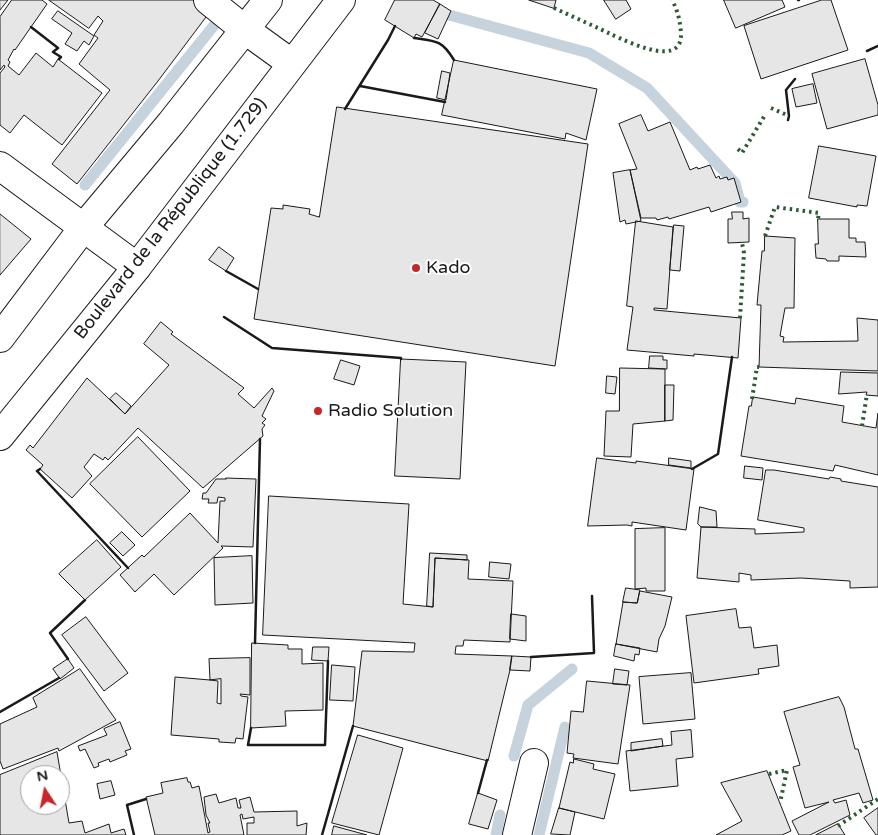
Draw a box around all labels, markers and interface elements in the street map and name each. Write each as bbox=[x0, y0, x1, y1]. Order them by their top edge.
street label: Boulevard de la République (1.729) bbox=[70, 94, 272, 344]
place label: Kado bbox=[426, 257, 470, 279]
marker: Kado bbox=[410, 262, 422, 274]
place label: Radio Solution bbox=[328, 400, 453, 422]
marker: Radio Solution bbox=[312, 405, 324, 417]
north arrow bbox=[20, 765, 70, 815]
text: N bbox=[35, 766, 49, 785]

